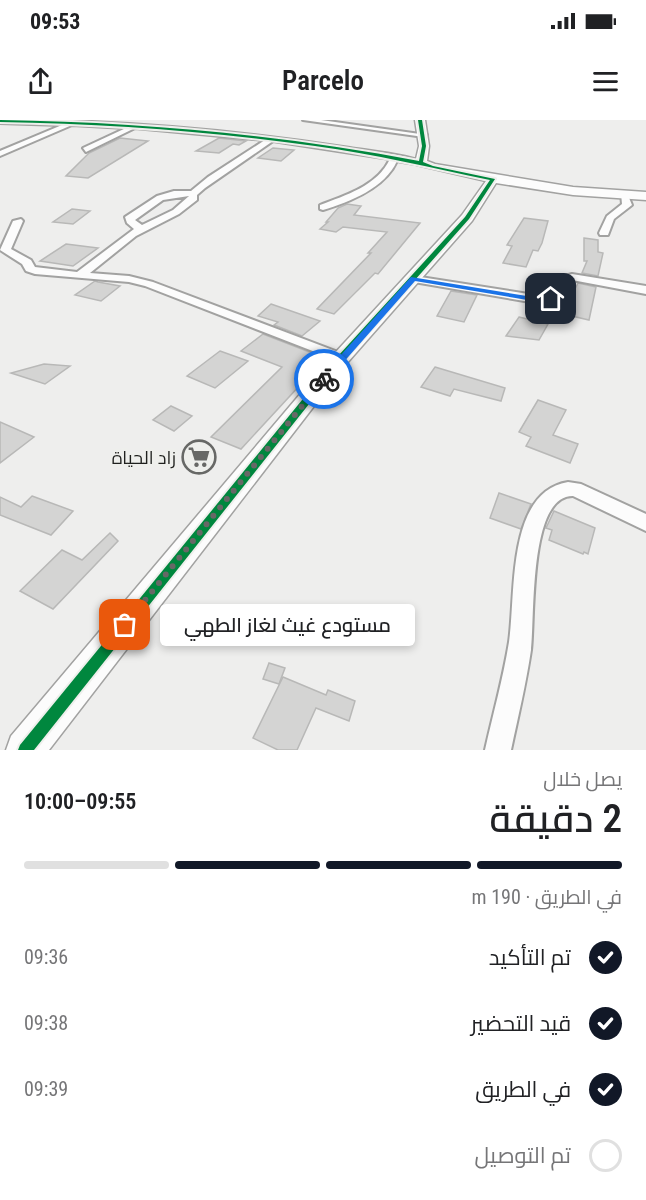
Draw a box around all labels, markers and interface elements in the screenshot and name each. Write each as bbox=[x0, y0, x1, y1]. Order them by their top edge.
text: 09:53 bbox=[30, 9, 81, 34]
icon: share bbox=[24, 65, 57, 98]
text: Parcelo bbox=[282, 65, 364, 97]
icon: menu bbox=[589, 65, 622, 98]
pin bbox=[525, 273, 576, 324]
icon: home bbox=[534, 282, 567, 315]
courier bbox=[294, 349, 354, 409]
icon: bike bbox=[308, 363, 341, 396]
supermarket icon: زاد الحياة bbox=[181, 439, 217, 475]
place label: زاد الحياة bbox=[112, 447, 176, 469]
pin bbox=[99, 599, 150, 650]
callout: مستودع غيث لغاز الطهي bbox=[161, 604, 416, 646]
icon: bag bbox=[108, 608, 141, 641]
text: مستودع غيث لغاز الطهي bbox=[184, 613, 391, 637]
text: يصل خلال bbox=[543, 767, 622, 791]
text: 09:55–10:00 bbox=[24, 789, 136, 814]
text: 2 دقيقة bbox=[490, 796, 622, 842]
text: في الطريق · 190 m bbox=[472, 885, 622, 909]
icon: check bbox=[589, 941, 622, 974]
text: 09:36 bbox=[24, 945, 68, 969]
text: تم التأكيد bbox=[489, 945, 571, 970]
icon: check bbox=[589, 1007, 622, 1040]
text: 09:38 bbox=[24, 1011, 68, 1035]
text: قيد التحضير bbox=[471, 1011, 571, 1036]
icon: check bbox=[589, 1073, 622, 1106]
text: 09:39 bbox=[24, 1077, 68, 1101]
text: في الطريق bbox=[475, 1077, 571, 1102]
text: تم التوصيل bbox=[475, 1143, 571, 1168]

